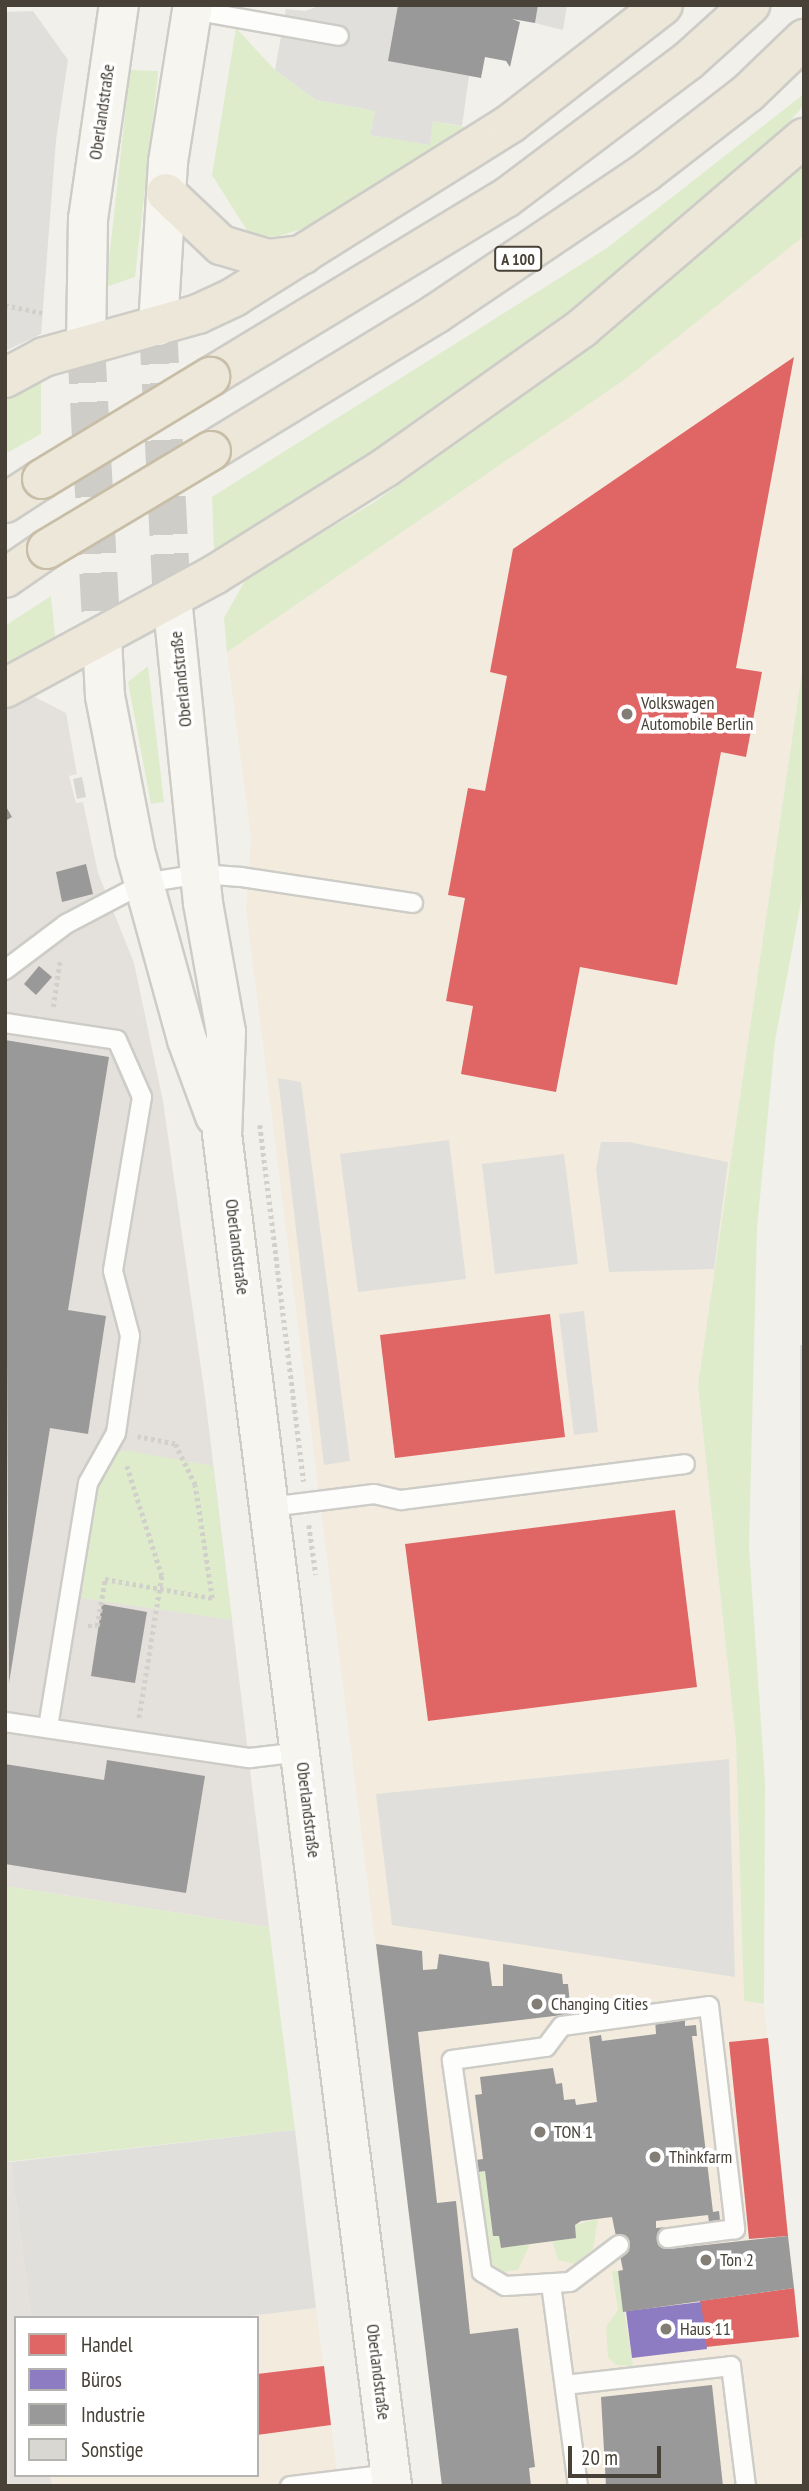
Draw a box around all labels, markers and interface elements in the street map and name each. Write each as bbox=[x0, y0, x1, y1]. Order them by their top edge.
street label: Oberlandstraße bbox=[85, 63, 119, 161]
road number: A 100 bbox=[494, 246, 542, 272]
street label: Oberlandstraße bbox=[165, 630, 197, 728]
place label: Volkswagen Automobile Berlin bbox=[641, 693, 753, 736]
marker: Volkswagen Automobile Berlin bbox=[619, 706, 635, 722]
street label: Oberlandstraße bbox=[220, 1198, 254, 1296]
street label: Oberlandstraße bbox=[291, 1761, 325, 1859]
place label: Changing Cities bbox=[551, 1993, 648, 2015]
marker: Changing Cities bbox=[529, 1996, 545, 2012]
place label: TON 1 bbox=[554, 2121, 593, 2143]
marker: TON 1 bbox=[532, 2124, 548, 2140]
place label: Thinkfarm bbox=[669, 2146, 732, 2168]
marker: Thinkfarm bbox=[647, 2149, 663, 2165]
place label: Ton 2 bbox=[720, 2249, 754, 2271]
marker: Ton 2 bbox=[698, 2252, 714, 2268]
legend bbox=[14, 2316, 259, 2477]
place label: Haus 11 bbox=[680, 2318, 731, 2340]
marker: Haus 11 bbox=[658, 2321, 674, 2337]
street label: Oberlandstraße bbox=[361, 2323, 395, 2421]
text: Handel bbox=[81, 2331, 133, 2358]
text: Büros bbox=[81, 2366, 122, 2393]
text: Industrie bbox=[81, 2401, 145, 2428]
scale bar bbox=[571, 2432, 664, 2476]
text: Sonstige bbox=[81, 2436, 143, 2463]
text: 20 m bbox=[581, 2444, 618, 2471]

